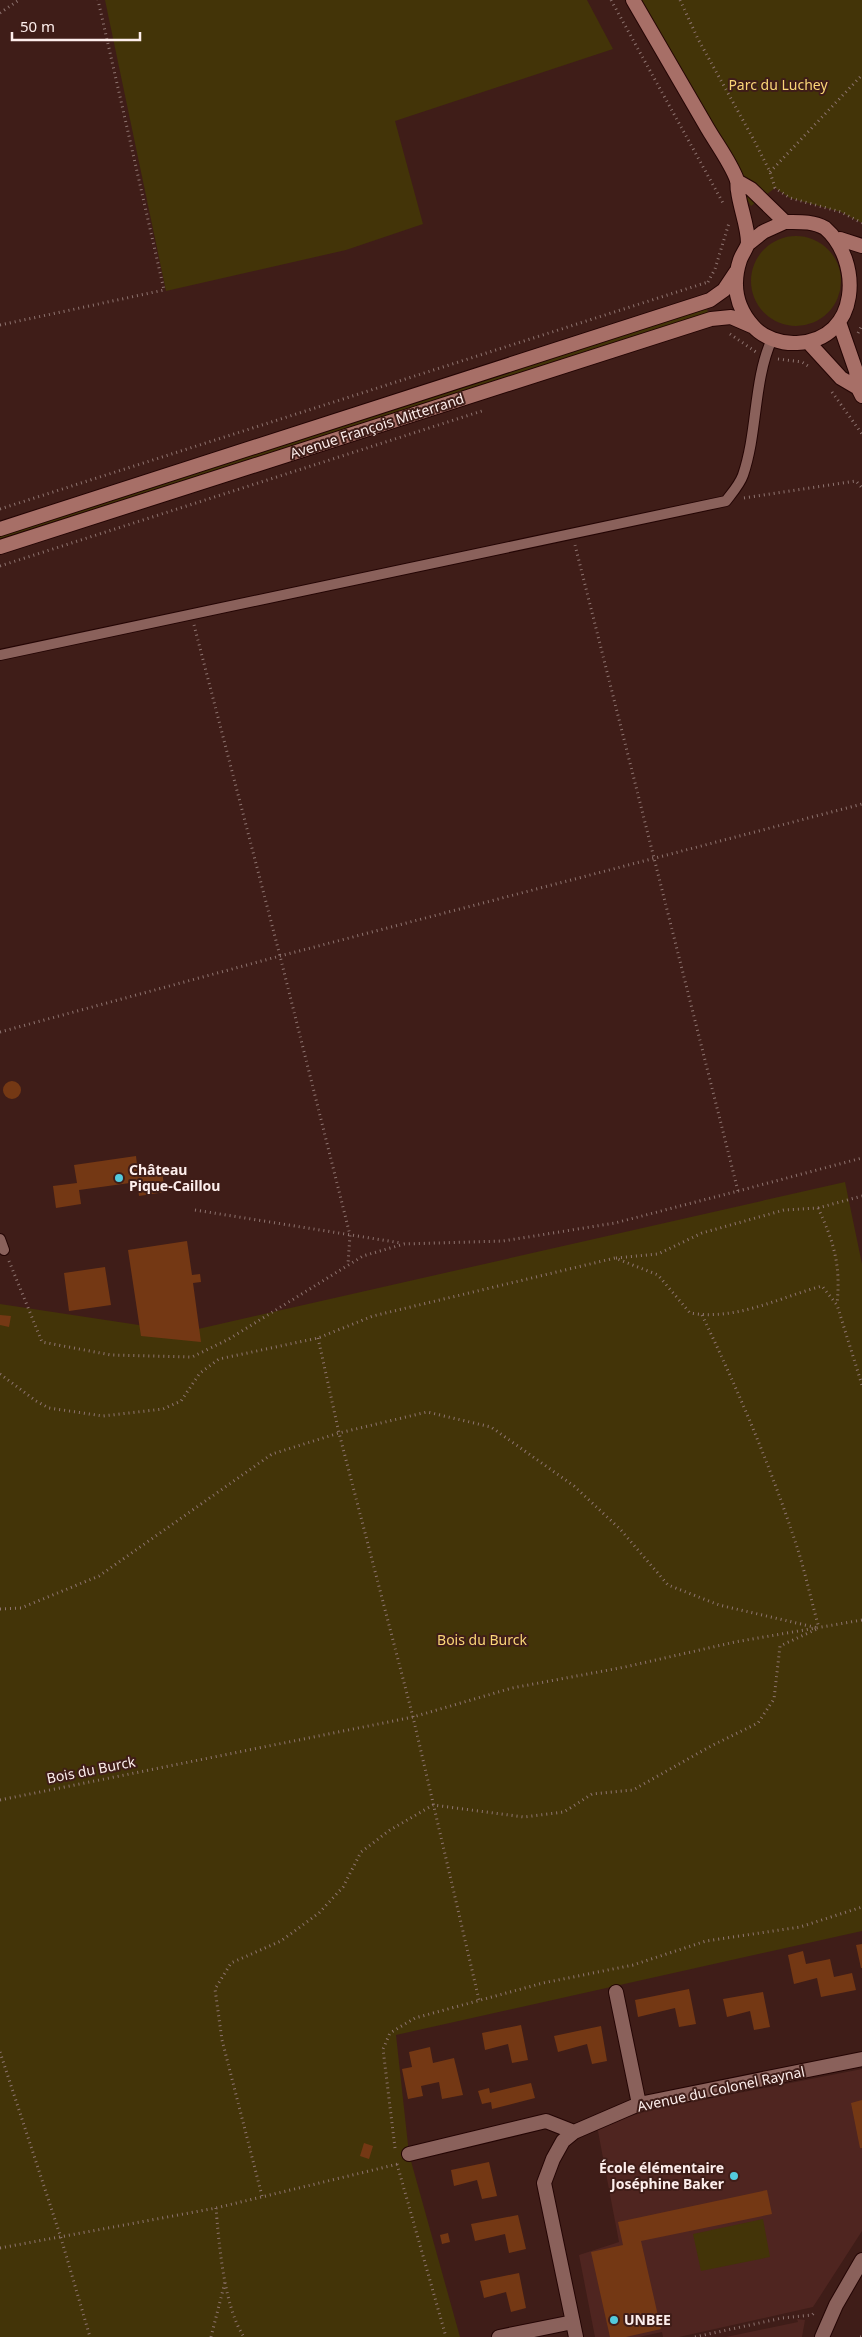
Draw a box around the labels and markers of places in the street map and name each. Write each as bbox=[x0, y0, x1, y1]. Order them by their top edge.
place label: Château Pique-Caillou bbox=[129, 1160, 220, 1195]
marker: Château Pique-Caillou bbox=[113, 1172, 125, 1184]
place label: École élémentaire Joséphine Baker bbox=[599, 2158, 725, 2193]
marker: École élémentaire Joséphine Baker bbox=[728, 2170, 740, 2182]
place label: UNBEE bbox=[624, 2310, 671, 2329]
marker: UNBEE bbox=[608, 2314, 620, 2326]

